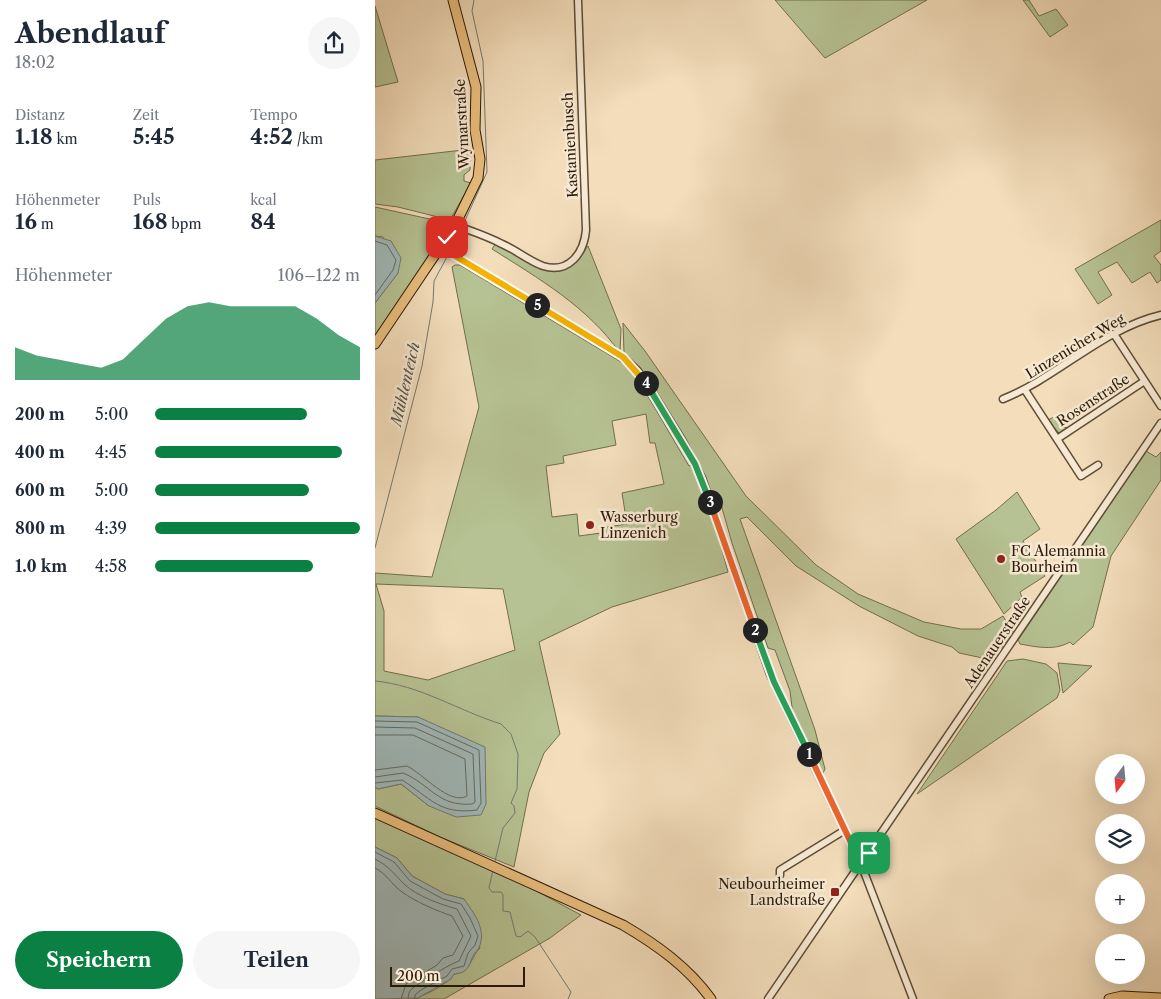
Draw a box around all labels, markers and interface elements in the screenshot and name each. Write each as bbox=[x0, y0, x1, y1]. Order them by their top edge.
text: Abendlauf bbox=[15, 16, 166, 50]
button: share bbox=[308, 17, 360, 69]
text: 18:02 bbox=[15, 52, 55, 72]
street label: Wymarstraße bbox=[451, 78, 473, 171]
street label: Kastanienbusch bbox=[558, 92, 582, 198]
text: Distanz bbox=[15, 106, 65, 124]
text: Zeit bbox=[133, 106, 159, 124]
text: Tempo bbox=[250, 106, 298, 124]
text: 1.18 bbox=[15, 124, 53, 149]
text: 5:45 bbox=[133, 124, 175, 149]
text: 4:52 bbox=[250, 124, 293, 149]
text: km bbox=[53, 130, 78, 148]
text: /km bbox=[293, 130, 323, 148]
text: Höhenmeter bbox=[15, 191, 100, 209]
text: Puls bbox=[133, 191, 161, 209]
text: kcal bbox=[250, 191, 277, 209]
text: 16 bbox=[15, 209, 37, 234]
text: 168 bbox=[133, 209, 168, 234]
text: 84 bbox=[250, 209, 276, 234]
text: m bbox=[37, 215, 54, 233]
text: bpm bbox=[168, 215, 201, 233]
pin bbox=[426, 216, 468, 258]
icon: check bbox=[433, 223, 461, 251]
text: Höhenmeter bbox=[15, 265, 112, 285]
text: 106–122 m bbox=[278, 265, 360, 285]
pin: 5 bbox=[525, 292, 549, 318]
text: 5 bbox=[534, 296, 541, 314]
street label: Linzenicher Weg bbox=[1022, 309, 1128, 383]
water label: Mühlenteich bbox=[386, 340, 424, 430]
pin: 4 bbox=[633, 370, 659, 396]
street label: Rosenstraße bbox=[1053, 370, 1133, 430]
text: 4 bbox=[642, 374, 651, 392]
text: 200 m bbox=[15, 404, 65, 424]
text: 5:00 bbox=[95, 404, 128, 424]
text: 400 m bbox=[15, 442, 65, 462]
text: 4:45 bbox=[95, 442, 127, 462]
text: 600 m bbox=[15, 480, 65, 500]
text: 5:00 bbox=[95, 480, 128, 500]
pin: 3 bbox=[697, 490, 723, 514]
text: 3 bbox=[707, 493, 714, 511]
place label: Wasserburg Linzenich bbox=[599, 508, 678, 542]
text: 800 m bbox=[15, 518, 65, 538]
text: 4:39 bbox=[95, 518, 127, 538]
marker: Wasserburg Linzenich bbox=[584, 519, 596, 531]
place label: FC Alemannia Bourheim bbox=[1011, 542, 1107, 576]
marker: FC Alemannia Bourheim bbox=[995, 553, 1007, 565]
text: 1.0 km bbox=[15, 556, 67, 576]
text: 4:58 bbox=[95, 556, 127, 576]
street label: Adenauerstraße bbox=[959, 593, 1034, 692]
pin: 2 bbox=[743, 618, 767, 642]
text: 2 bbox=[751, 621, 760, 639]
pin: 1 bbox=[797, 742, 821, 766]
text: 1 bbox=[806, 745, 813, 763]
north arrow bbox=[1095, 754, 1145, 804]
map controls bbox=[1095, 754, 1145, 984]
button: layers bbox=[1095, 814, 1145, 864]
pin bbox=[848, 832, 890, 874]
icon: arrive bbox=[855, 839, 883, 867]
button: + bbox=[1095, 874, 1145, 924]
place label: Neubourheimer Landstraße bbox=[718, 875, 825, 909]
marker: Neubourheimer Landstraße bbox=[829, 886, 841, 898]
button: Speichern bbox=[15, 931, 183, 989]
button: Teilen bbox=[193, 931, 360, 989]
button: − bbox=[1095, 934, 1145, 984]
scale bar bbox=[390, 964, 525, 987]
text: 200 m bbox=[397, 967, 440, 985]

